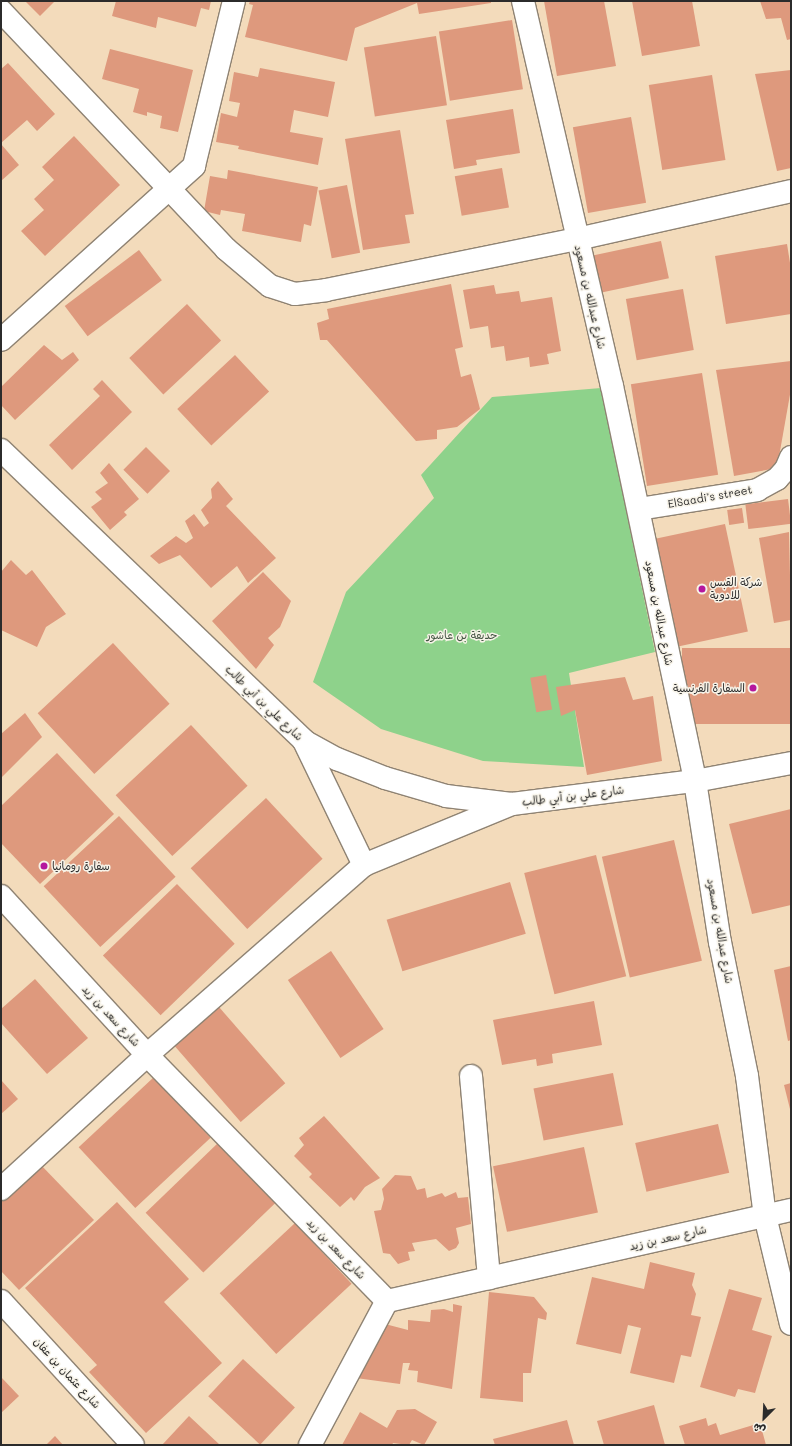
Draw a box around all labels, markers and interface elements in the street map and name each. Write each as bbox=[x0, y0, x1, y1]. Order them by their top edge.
street label: شارع عبدالله بن مسعود bbox=[572, 244, 608, 350]
street label: ElSaadi’s street bbox=[667, 483, 753, 511]
street label: شارع عبدالله بن مسعود bbox=[642, 559, 676, 667]
place label: شركة القبس للادوية bbox=[710, 576, 762, 602]
marker: شركة القبس للادوية bbox=[697, 584, 707, 594]
park label: حديقة بن عاشور bbox=[426, 628, 498, 642]
street label: شارع علي بن أبي طالب bbox=[223, 663, 305, 743]
place label: السفارة الفرنسية bbox=[673, 681, 745, 695]
marker: السفارة الفرنسية bbox=[748, 683, 758, 693]
street label: شارع علي بن أبي طالب bbox=[521, 783, 625, 809]
place label: سفارة رومانيا bbox=[52, 859, 110, 873]
marker: سفارة رومانيا bbox=[39, 861, 49, 871]
street label: شارع عبدالله بن مسعود bbox=[704, 877, 736, 985]
street label: شارع سعد بن زيد bbox=[79, 983, 143, 1049]
street label: شارع سعد بن زيد bbox=[304, 1216, 368, 1282]
street label: شارع سعد بن زيد bbox=[628, 1223, 708, 1253]
street label: شارع عثمان بن عفان bbox=[31, 1335, 103, 1411]
north arrow bbox=[744, 1398, 784, 1438]
text: ش bbox=[750, 1420, 768, 1439]

